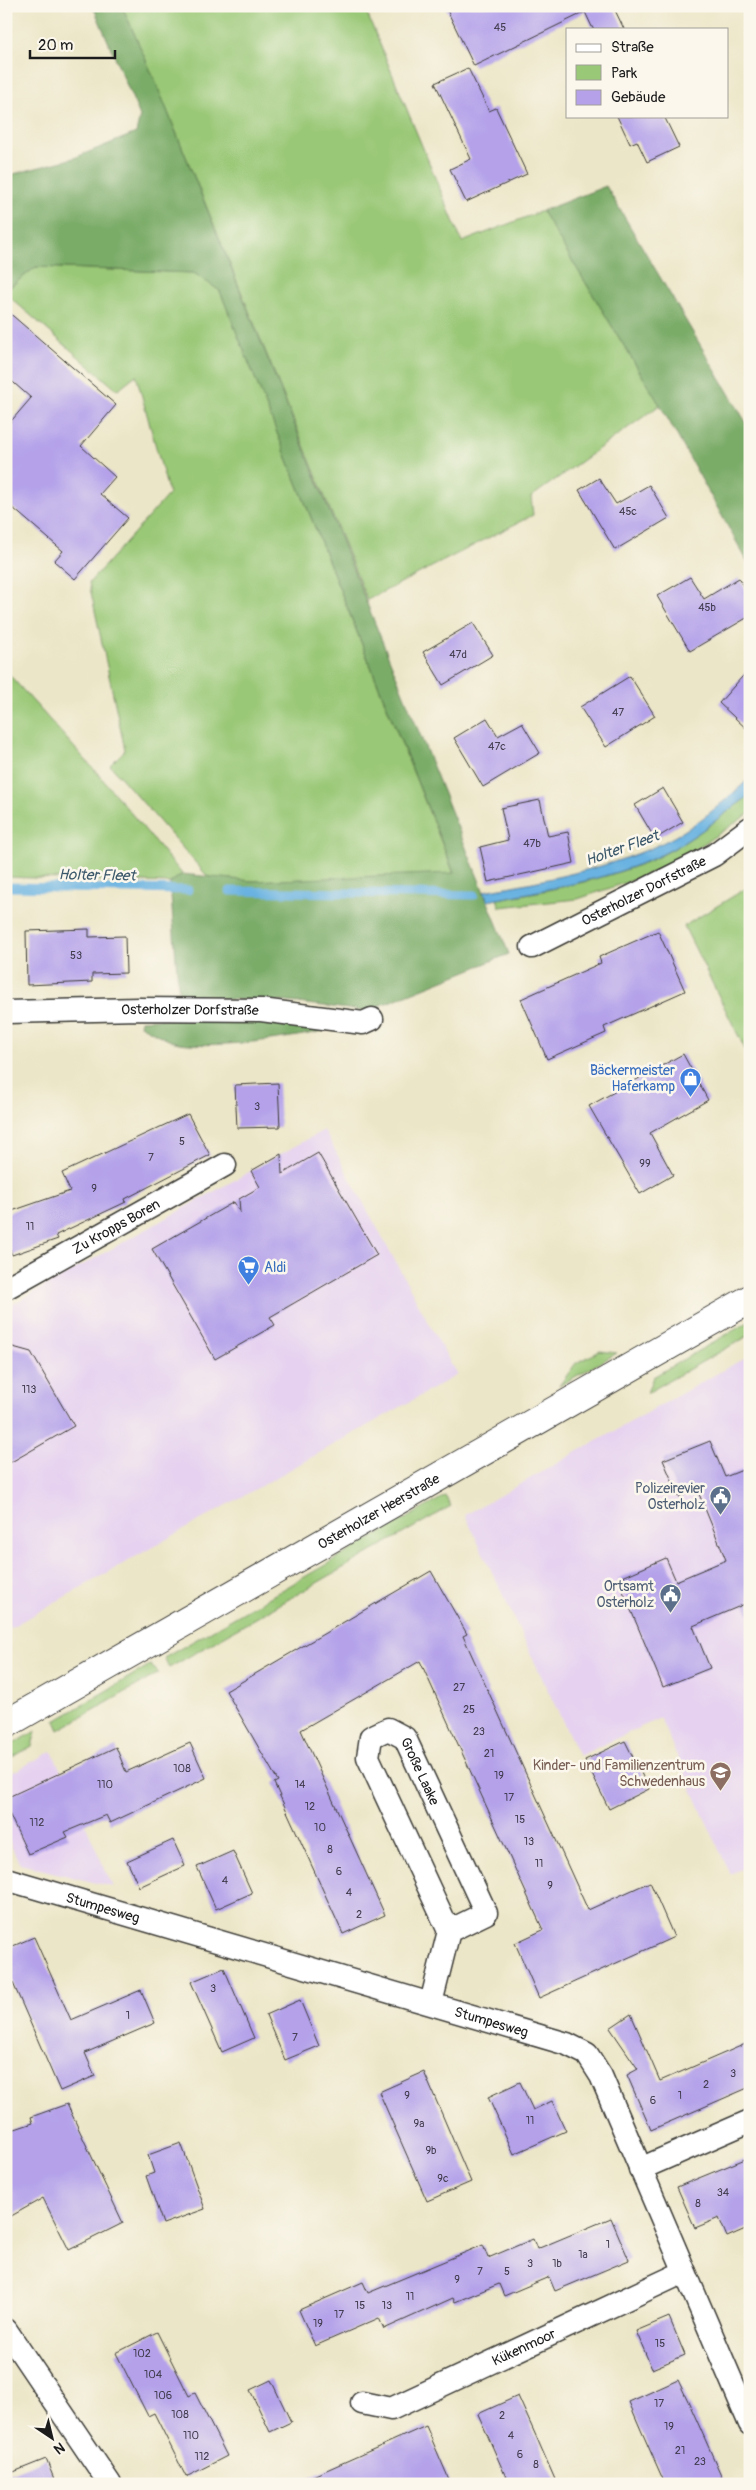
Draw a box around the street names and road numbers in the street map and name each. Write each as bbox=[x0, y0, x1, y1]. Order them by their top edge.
street label: Osterholzer Dorfstraße bbox=[579, 852, 709, 930]
street label: Osterholzer Dorfstraße bbox=[121, 1001, 259, 1019]
street label: Zu Kropps Boren bbox=[69, 1195, 163, 1258]
street label: Osterholzer Heerstraße bbox=[315, 1470, 443, 1553]
street label: Große Laake bbox=[397, 1735, 443, 1808]
street label: Stumpesweg bbox=[64, 1889, 142, 1927]
street label: Stumpesweg bbox=[452, 2003, 530, 2041]
street label: Kükenmoor bbox=[489, 2325, 559, 2370]

